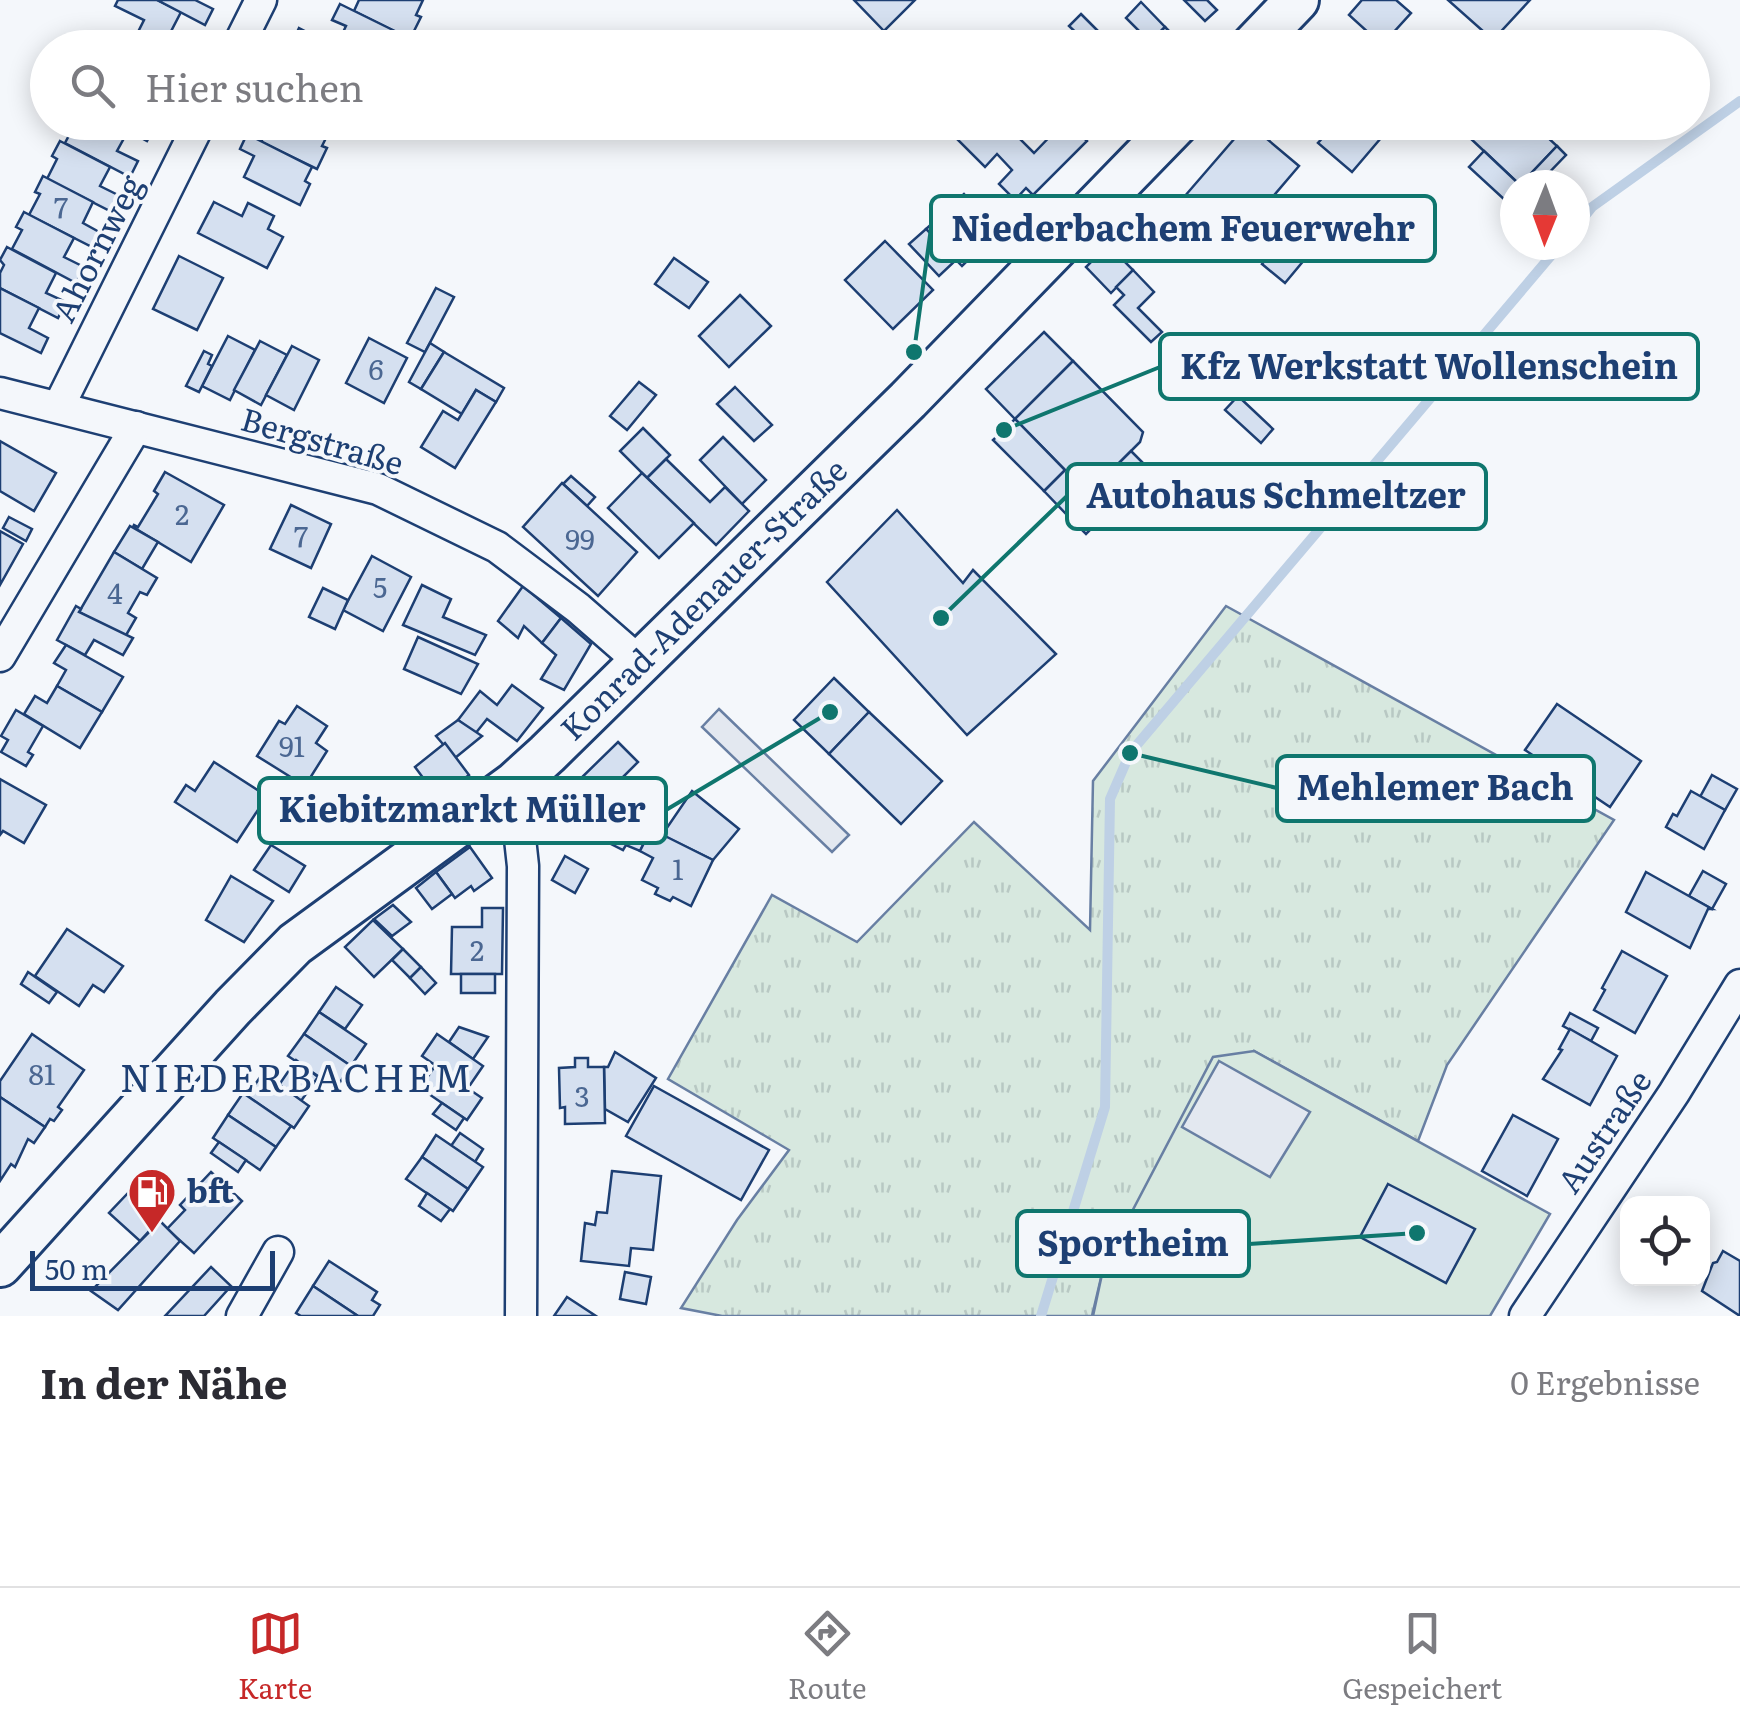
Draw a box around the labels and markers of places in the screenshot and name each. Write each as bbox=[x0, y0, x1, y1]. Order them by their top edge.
callout: Niederbachem Feuerwehr bbox=[931, 196, 1435, 261]
callout: Kfz Werkstatt Wollenschein bbox=[1160, 334, 1698, 399]
callout: Autohaus Schmeltzer bbox=[1067, 464, 1486, 529]
callout: Mehlemer Bach bbox=[1277, 756, 1594, 821]
callout: Kiebitzmarkt Müller bbox=[259, 778, 666, 843]
place label: bft bbox=[187, 1165, 235, 1213]
fuel station icon: bft bbox=[126, 1166, 178, 1234]
callout: Sportheim bbox=[1017, 1211, 1249, 1276]

